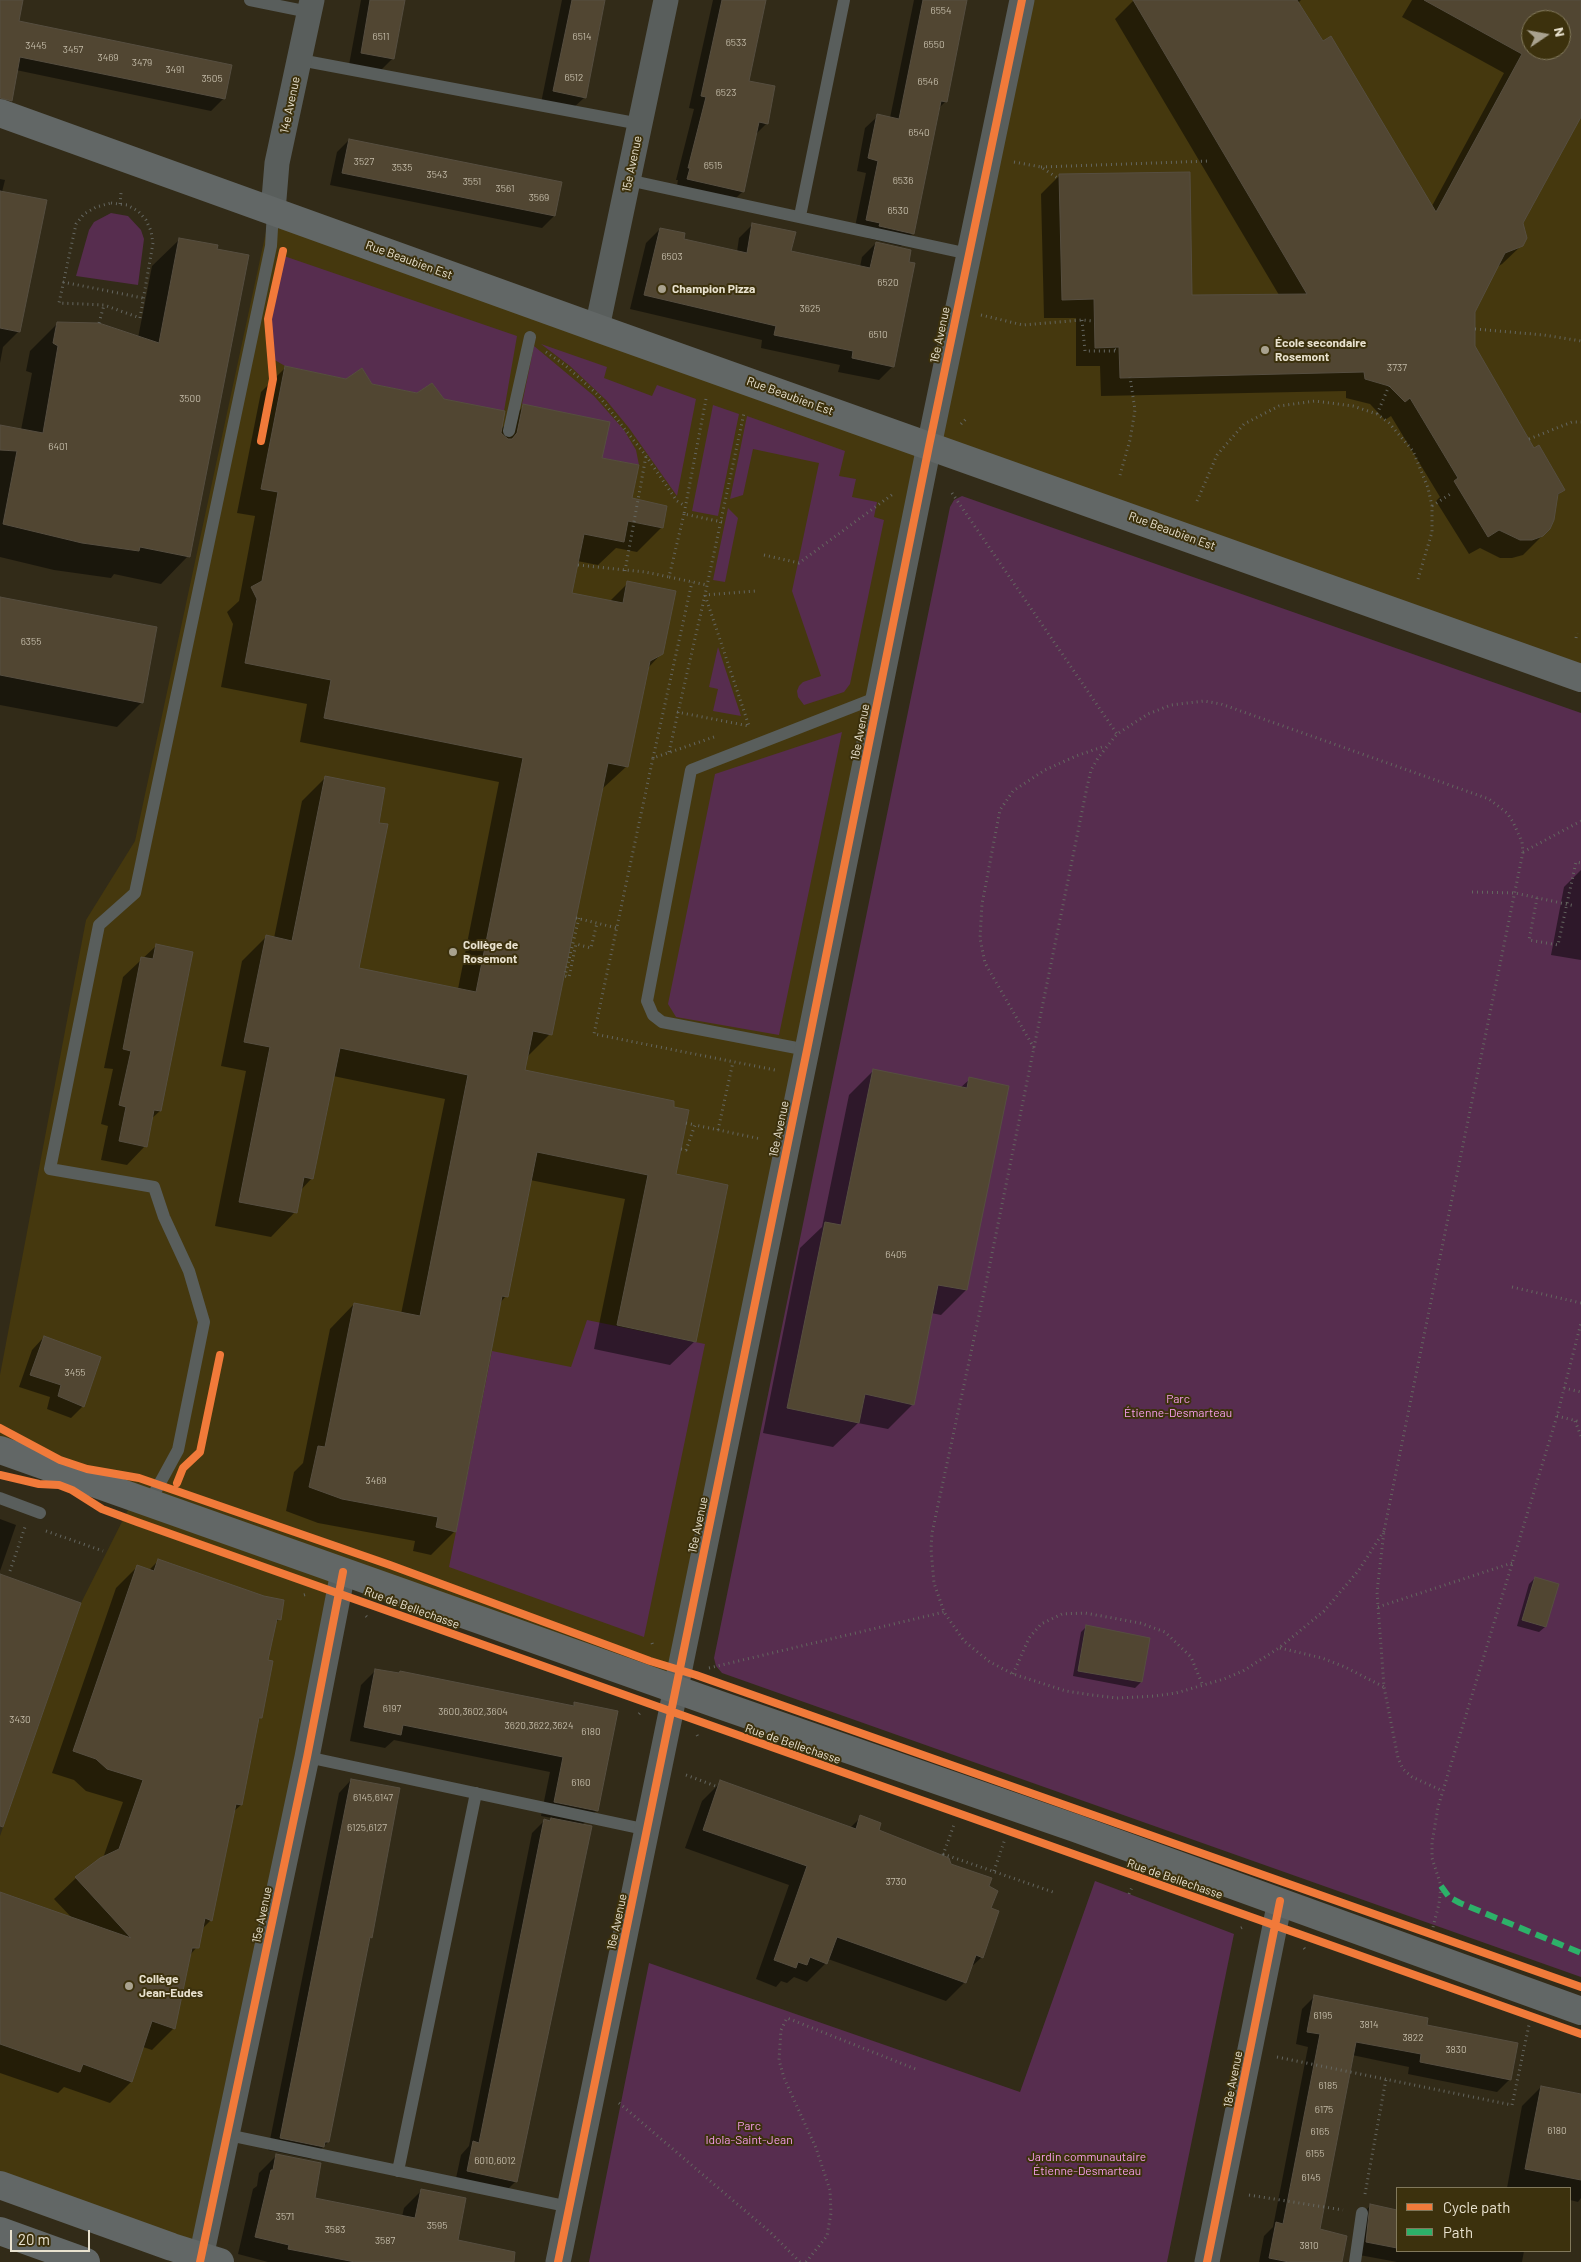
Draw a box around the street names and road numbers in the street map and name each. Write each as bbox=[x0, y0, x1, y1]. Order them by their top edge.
street label: 14e Avenue bbox=[277, 75, 303, 135]
street label: 15e Avenue bbox=[619, 134, 645, 194]
street label: Rue Beaubien Est bbox=[364, 238, 454, 282]
street label: 16e Avenue bbox=[927, 305, 953, 365]
street label: Rue Beaubien Est bbox=[745, 374, 835, 418]
street label: Rue Beaubien Est bbox=[1127, 509, 1217, 553]
street label: 16e Avenue bbox=[847, 702, 873, 762]
street label: 16e Avenue bbox=[766, 1099, 792, 1159]
street label: 16e Avenue bbox=[685, 1495, 711, 1555]
street label: Rue de Bellechasse bbox=[362, 1584, 462, 1632]
street label: Rue de Bellechasse bbox=[743, 1721, 843, 1767]
street label: Rue de Bellechasse bbox=[1125, 1856, 1225, 1902]
street label: 15e Avenue bbox=[249, 1885, 275, 1945]
street label: 16e Avenue bbox=[604, 1892, 630, 1952]
street label: 18e Avenue bbox=[1220, 2049, 1246, 2109]

